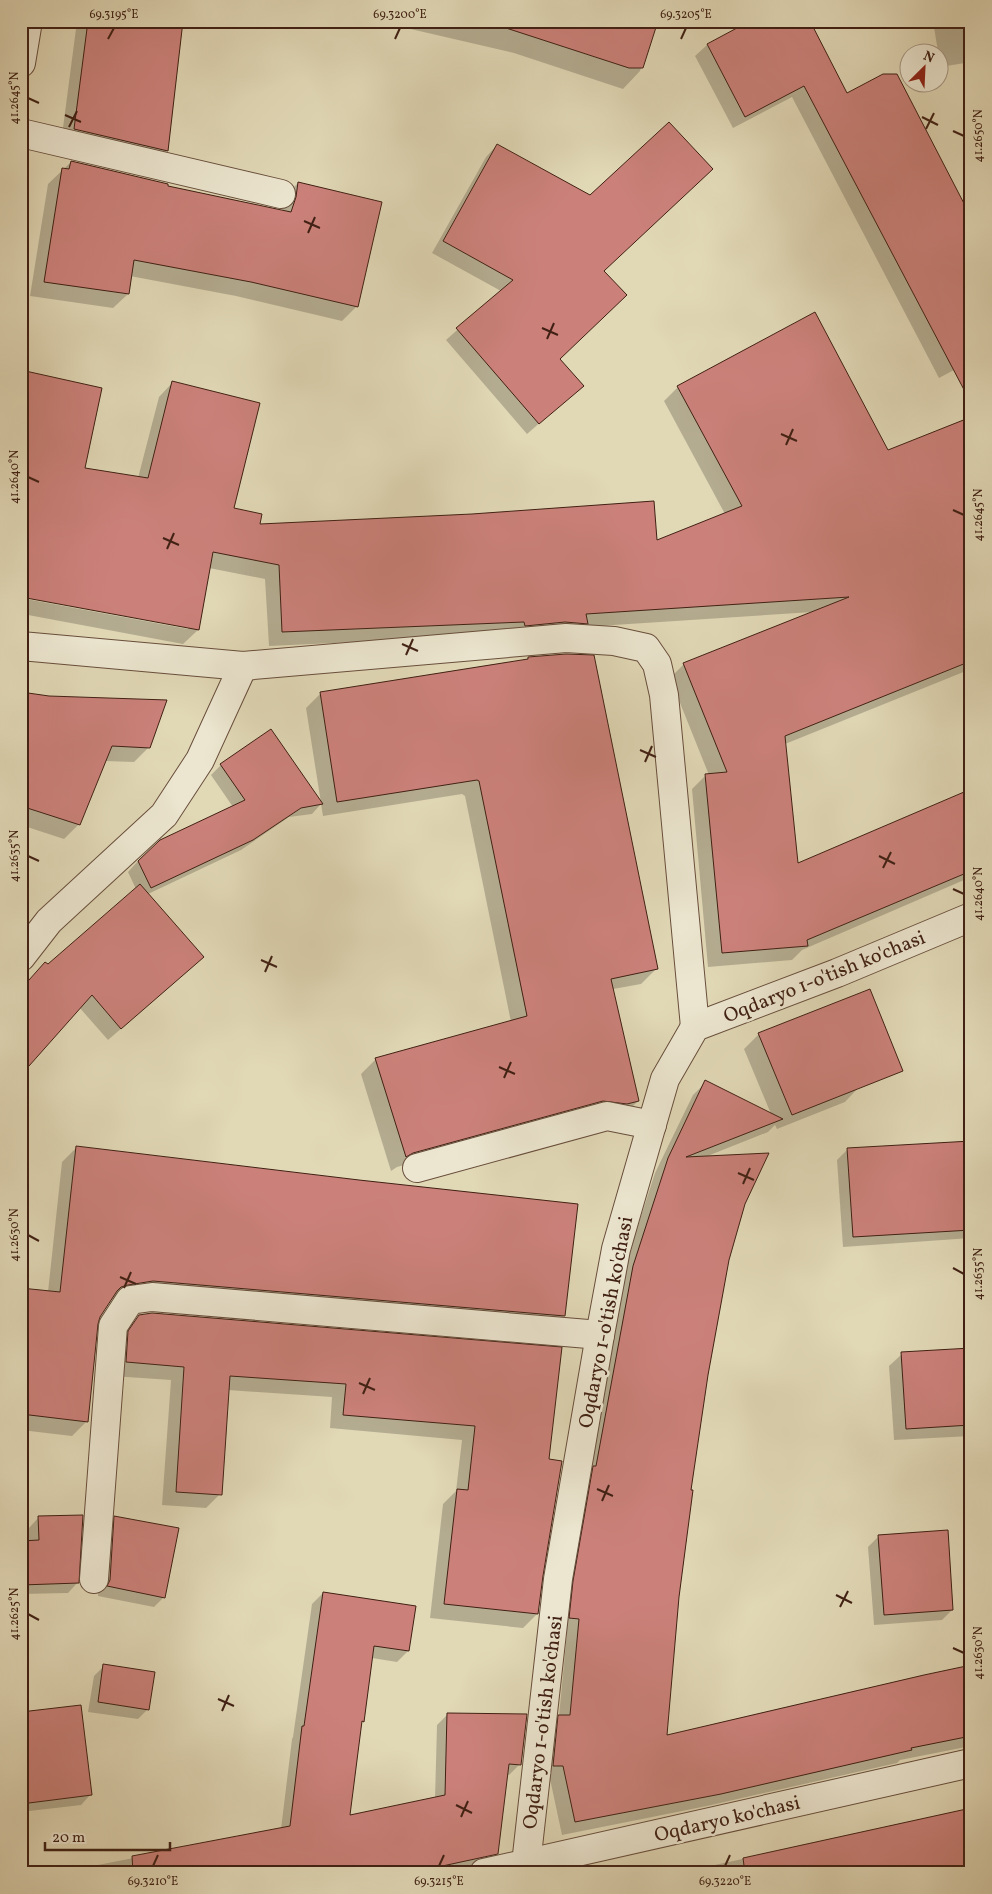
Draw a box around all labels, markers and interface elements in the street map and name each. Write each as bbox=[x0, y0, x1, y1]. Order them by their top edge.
text: 69.3195°E bbox=[89, 7, 139, 23]
text: 69.3200°E bbox=[373, 7, 427, 23]
text: 69.3205°E bbox=[660, 7, 712, 23]
north arrow bbox=[900, 42, 950, 92]
text: N bbox=[920, 47, 937, 68]
text: 41.2645°N bbox=[7, 72, 23, 124]
text: 41.2650°N bbox=[971, 109, 987, 163]
text: 41.2640°N bbox=[7, 450, 23, 504]
text: 41.2645°N bbox=[971, 489, 987, 541]
text: 41.2635°N bbox=[7, 830, 23, 882]
text: 41.2640°N bbox=[971, 867, 987, 921]
street label: Oqdaryo 1-o'tish ko'chasi bbox=[720, 925, 930, 1031]
text: 41.2630°N bbox=[7, 1208, 23, 1262]
street label: Oqdaryo 1-o'tish ko'chasi bbox=[573, 1214, 641, 1431]
text: 41.2635°N bbox=[971, 1248, 987, 1300]
text: 41.2625°N bbox=[7, 1588, 23, 1640]
street label: Oqdaryo 1-o'tish ko'chasi bbox=[517, 1614, 571, 1831]
text: 41.2630°N bbox=[971, 1626, 987, 1680]
street label: Oqdaryo ko'chasi bbox=[652, 1790, 803, 1850]
scale bar bbox=[45, 1819, 170, 1851]
text: 20 m bbox=[52, 1828, 85, 1849]
text: 69.3210°E bbox=[128, 1874, 178, 1890]
text: 69.3215°E bbox=[414, 1874, 464, 1890]
text: 69.3220°E bbox=[699, 1874, 751, 1890]

